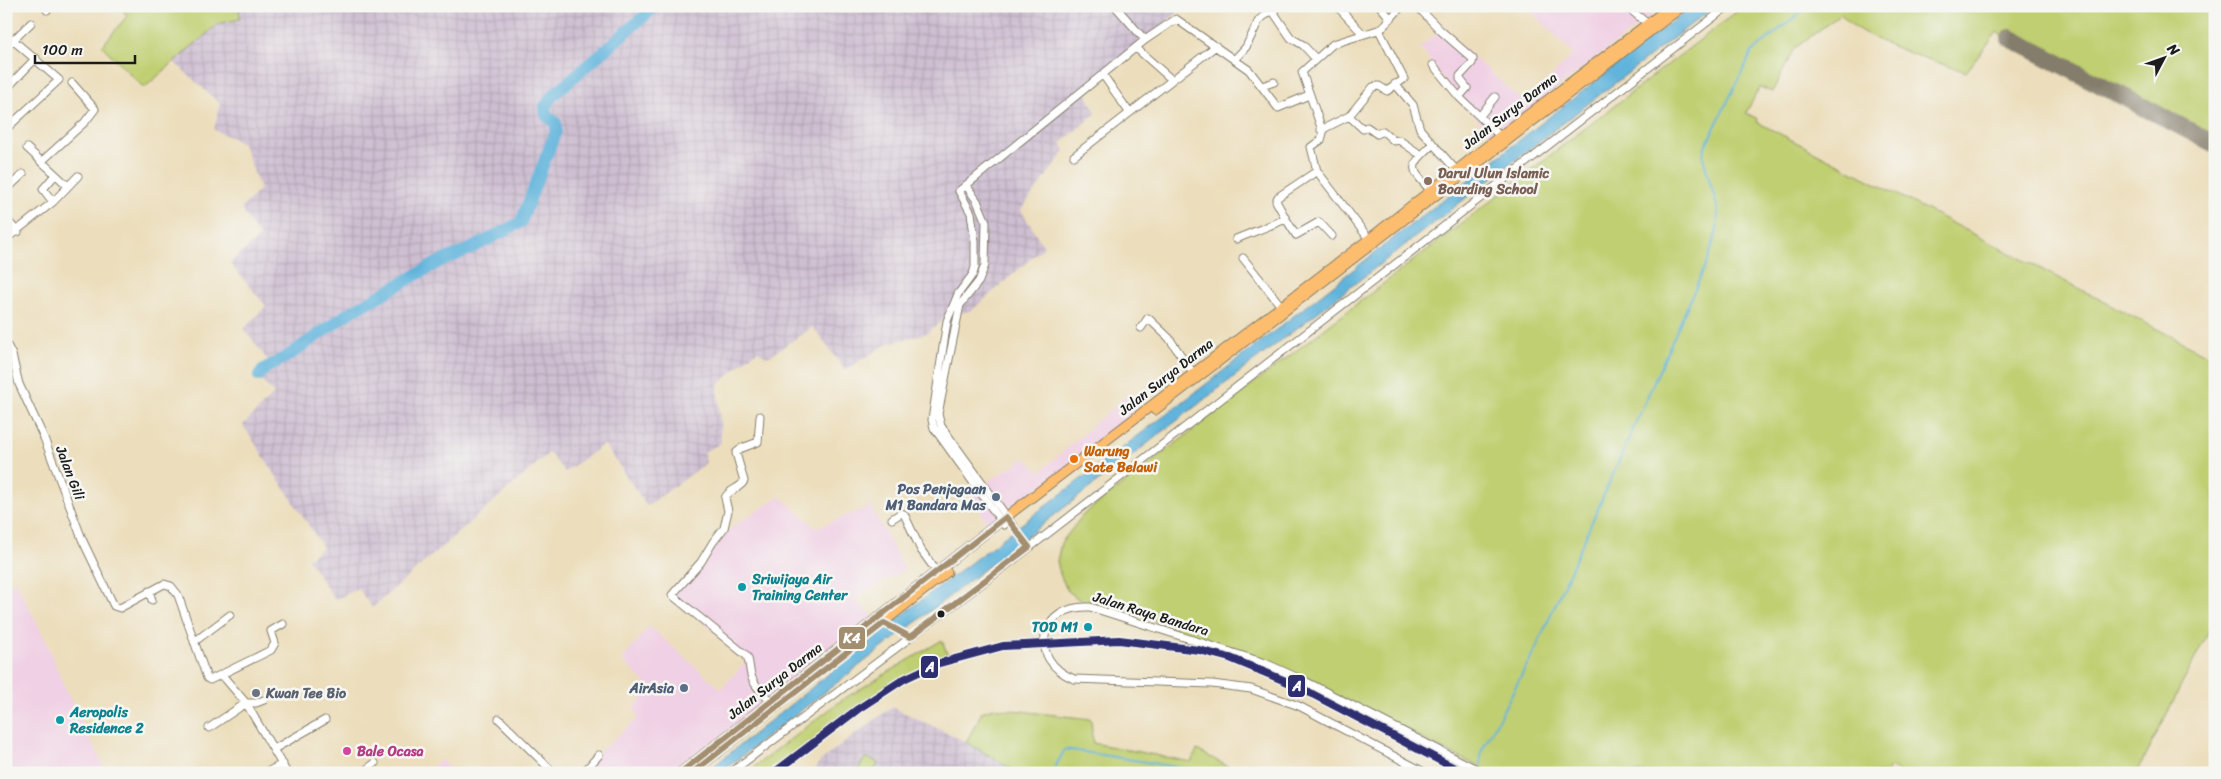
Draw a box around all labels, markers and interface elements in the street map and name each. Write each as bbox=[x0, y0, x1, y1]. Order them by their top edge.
scale bar bbox=[35, 32, 135, 64]
north arrow bbox=[2138, 32, 2188, 82]
text: 100 m bbox=[42, 37, 83, 63]
text: N bbox=[2160, 37, 2186, 62]
street label: Jalan Surya Darma bbox=[1456, 66, 1563, 157]
place label: Darul Ulun Islamic Boarding School bbox=[1438, 161, 1550, 202]
marker: Darul Ulun Islamic Boarding School bbox=[1422, 175, 1434, 187]
street label: Jalan Surya Darma bbox=[1112, 332, 1219, 423]
place label: Warung Sate Belawi bbox=[1083, 439, 1158, 480]
street label: Jalan Gili bbox=[48, 441, 92, 505]
marker: Warung Sate Belawi bbox=[1068, 453, 1080, 465]
place label: Pos Penjagaan M1 Bandara Mas bbox=[885, 477, 987, 518]
marker: Pos Penjagaan M1 Bandara Mas bbox=[990, 491, 1002, 503]
place label: Sriwijaya Air Training Center bbox=[751, 567, 848, 608]
marker: Sriwijaya Air Training Center bbox=[736, 581, 748, 593]
street label: Jalan Raya Bandara bbox=[1089, 584, 1212, 643]
unlabelled marker bbox=[936, 609, 946, 619]
place label: TOD M1 bbox=[1032, 615, 1078, 640]
marker: TOD M1 bbox=[1082, 621, 1094, 633]
line badge: K4 bbox=[838, 626, 866, 650]
text: K4 bbox=[842, 626, 861, 651]
street label: Jalan Surya Darma bbox=[721, 636, 828, 727]
line badge: A bbox=[920, 655, 939, 679]
text: A bbox=[924, 655, 935, 680]
line badge: A bbox=[1287, 674, 1306, 698]
text: A bbox=[1291, 674, 1302, 699]
place label: AirAsia bbox=[628, 676, 675, 701]
place label: Kwan Tee Bio bbox=[265, 681, 347, 706]
marker: AirAsia bbox=[678, 682, 690, 694]
marker: Kwan Tee Bio bbox=[250, 687, 262, 699]
place label: Aeropolis Residence 2 bbox=[69, 700, 145, 741]
marker: Aeropolis Residence 2 bbox=[54, 714, 66, 726]
place label: Bale Ocasa bbox=[357, 739, 424, 764]
marker: Bale Ocasa bbox=[341, 745, 353, 757]

